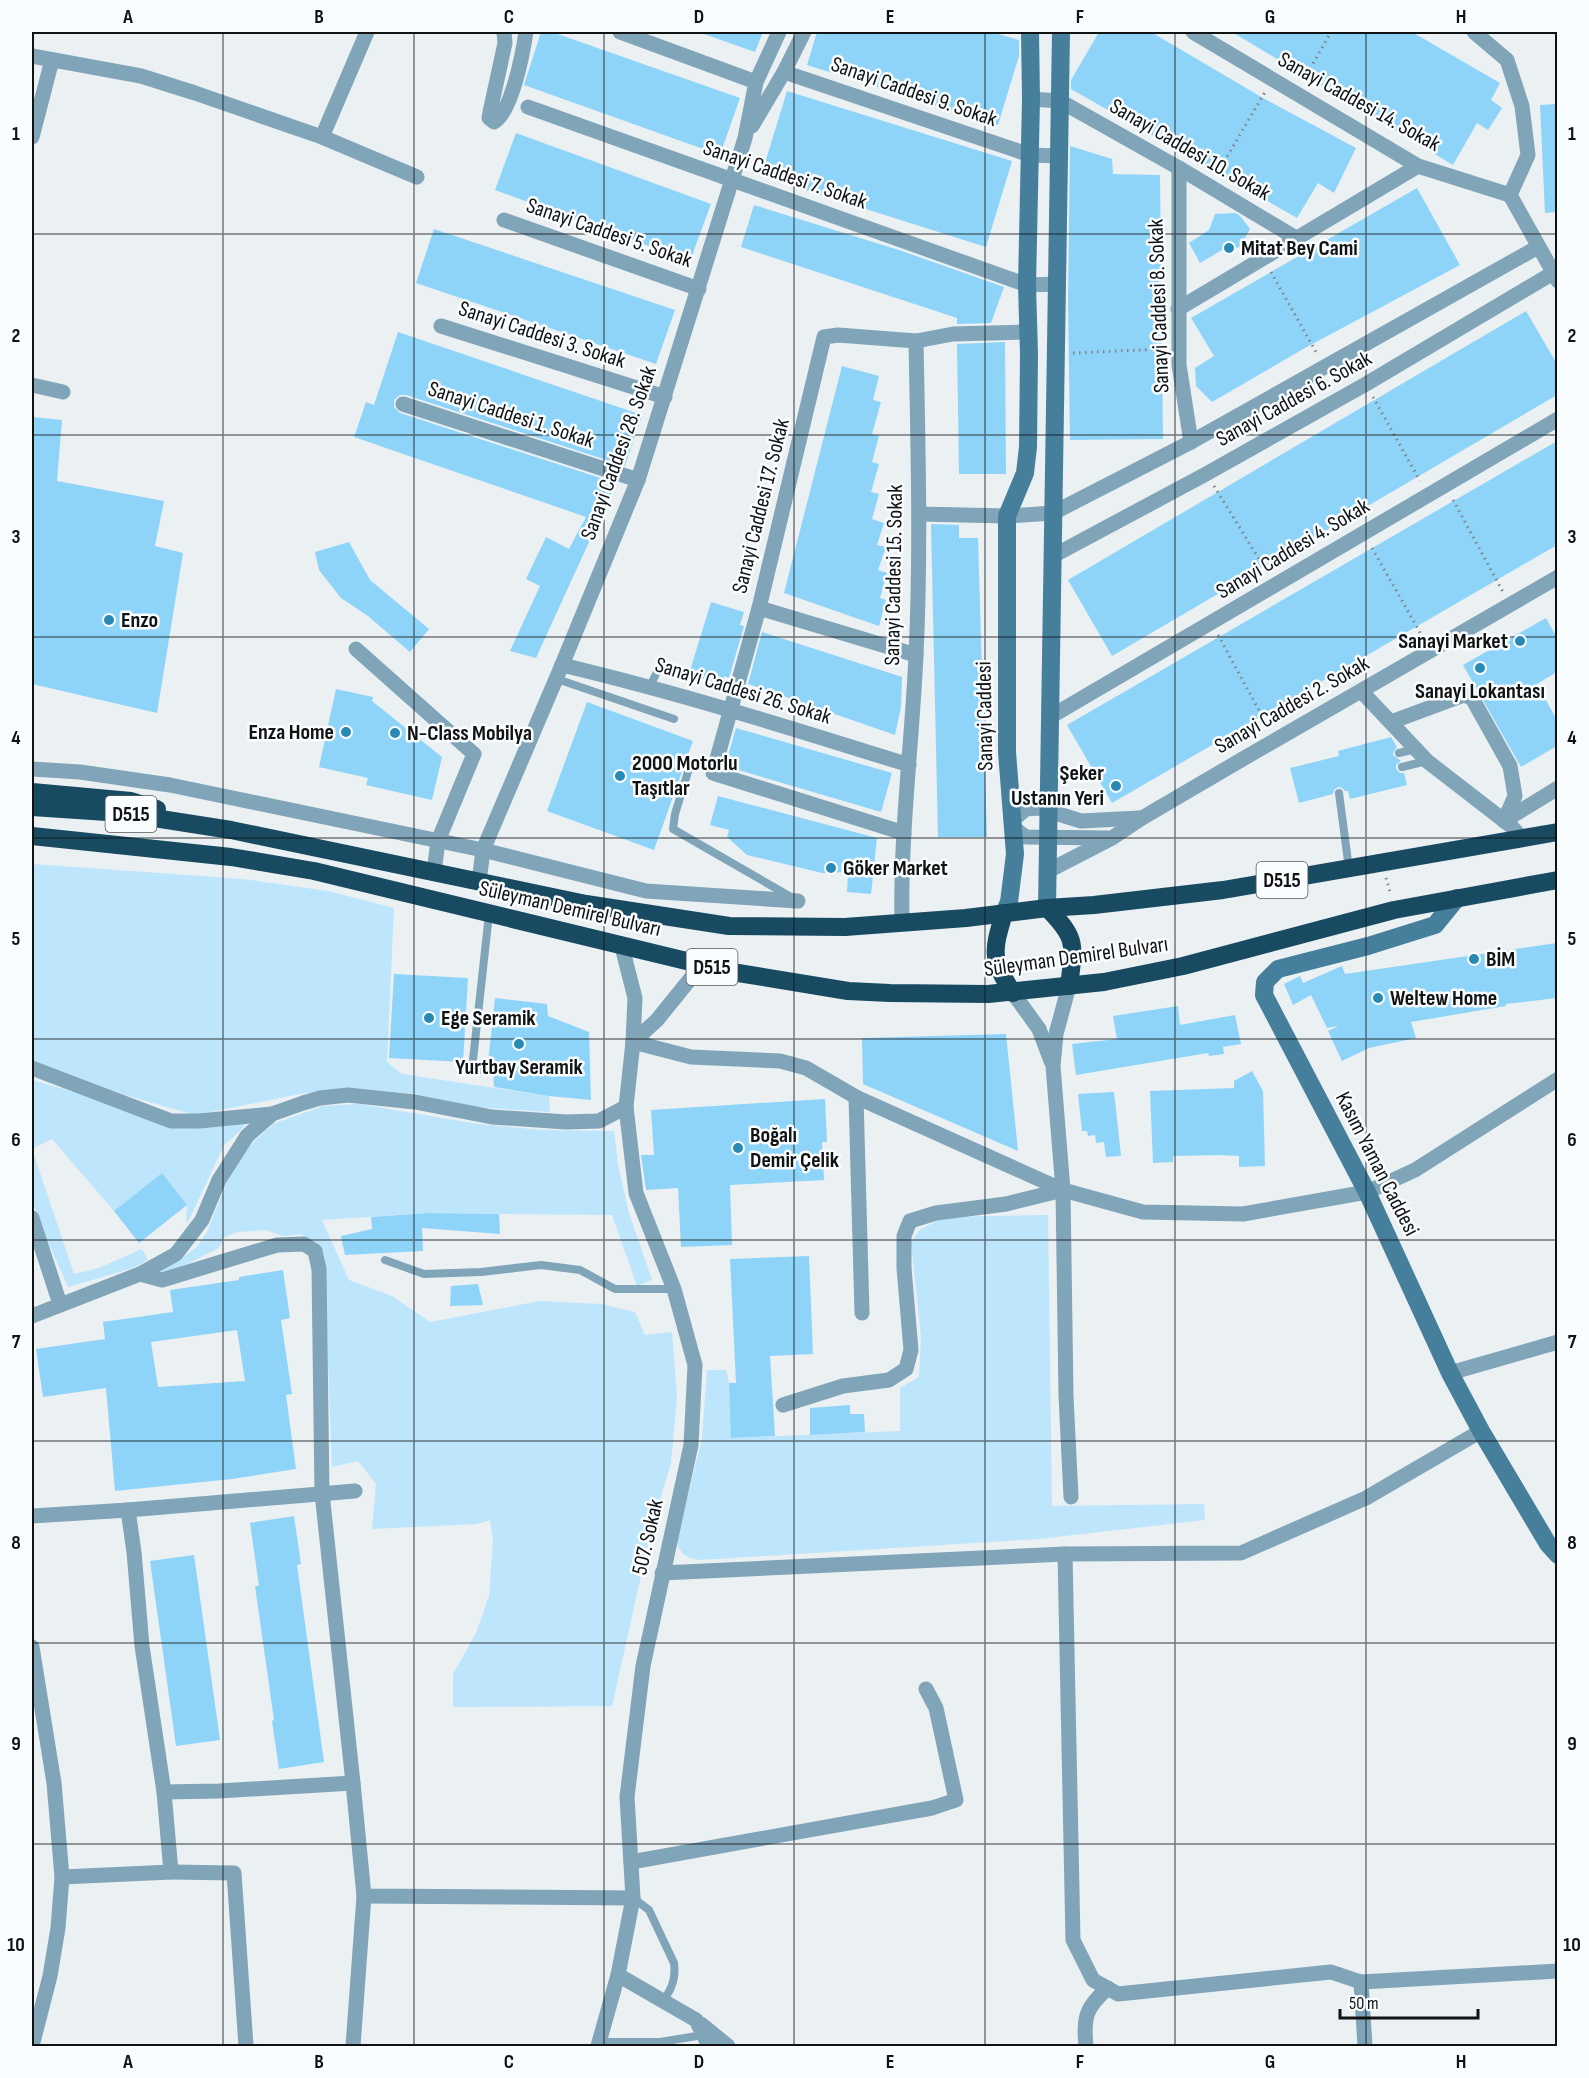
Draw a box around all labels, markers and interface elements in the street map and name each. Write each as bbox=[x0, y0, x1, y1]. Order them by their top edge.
text: A bbox=[122, 5, 133, 29]
text: B bbox=[314, 5, 324, 29]
text: C bbox=[504, 5, 514, 29]
text: D bbox=[694, 5, 704, 29]
text: E bbox=[886, 5, 894, 29]
text: F bbox=[1076, 5, 1084, 29]
text: G bbox=[1265, 5, 1275, 29]
text: H bbox=[1456, 5, 1466, 29]
street label: Sanayi Caddesi 14. Sokak bbox=[1273, 46, 1445, 158]
street label: Sanayi Caddesi 9. Sokak bbox=[827, 51, 1001, 133]
street label: Sanayi Caddesi 10. Sokak bbox=[1105, 93, 1276, 207]
text: 1 bbox=[12, 122, 20, 146]
text: 1 bbox=[1568, 122, 1576, 146]
street label: Sanayi Caddesi 7. Sokak bbox=[700, 134, 871, 216]
street label: Sanayi Caddesi 5. Sokak bbox=[523, 192, 696, 274]
street label: Sanayi Caddesi 8. Sokak bbox=[1142, 218, 1176, 393]
place label: Mitat Bey Cami bbox=[1241, 235, 1358, 262]
marker: Mitat Bey Cami bbox=[1222, 241, 1236, 255]
street label: Sanayi Caddesi 3. Sokak bbox=[455, 295, 629, 375]
text: 2 bbox=[12, 324, 20, 348]
text: 2 bbox=[1568, 324, 1576, 348]
street label: Sanayi Caddesi 6. Sokak bbox=[1211, 345, 1377, 453]
street label: Sanayi Caddesi 28. Sokak bbox=[575, 362, 663, 544]
street label: Sanayi Caddesi 1. Sokak bbox=[425, 375, 598, 455]
street label: Sanayi Caddesi 17. Sokak bbox=[726, 415, 796, 596]
street label: Sanayi Caddesi 15. Sokak bbox=[879, 484, 909, 666]
street label: Sanayi Caddesi 4. Sokak bbox=[1212, 492, 1375, 605]
text: 3 bbox=[12, 525, 21, 549]
text: 3 bbox=[1568, 525, 1577, 549]
place label: Enzo bbox=[121, 607, 158, 634]
marker: Enzo bbox=[102, 613, 116, 627]
place label: Sanayi Market bbox=[1398, 628, 1508, 655]
marker: Sanayi Market bbox=[1513, 634, 1527, 648]
street label: Sanayi Caddesi 2. Sokak bbox=[1210, 650, 1374, 760]
street label: Sanayi Caddesi 26. Sokak bbox=[652, 651, 835, 731]
street label: Sanayi Caddesi bbox=[971, 661, 999, 771]
marker: Sanayi Lokantası bbox=[1473, 661, 1487, 675]
place label: Sanayi Lokantası bbox=[1415, 678, 1545, 705]
place label: Enza Home bbox=[248, 719, 334, 746]
place label: N-Class Mobilya bbox=[407, 720, 532, 747]
marker: Enza Home bbox=[339, 725, 353, 739]
text: 4 bbox=[11, 726, 21, 750]
marker: N-Class Mobilya bbox=[388, 726, 402, 740]
text: 4 bbox=[1567, 726, 1577, 750]
place label: 2000 Motorlu Taşıtlar bbox=[632, 750, 738, 802]
place label: Şeker Ustanın Yeri bbox=[1011, 760, 1104, 812]
marker: 2000 Motorlu Taşıtlar bbox=[613, 769, 627, 783]
marker: Şeker Ustanın Yeri bbox=[1109, 779, 1123, 793]
road number: D515 bbox=[106, 796, 156, 832]
place label: Göker Market bbox=[843, 855, 948, 882]
marker: Göker Market bbox=[824, 861, 838, 875]
road number: D515 bbox=[1256, 862, 1308, 898]
street label: Süleyman Demirel Bulvarı bbox=[476, 875, 664, 943]
text: 5 bbox=[12, 927, 21, 951]
text: 5 bbox=[1568, 927, 1577, 951]
street label: Süleyman Demirel Bulvarı bbox=[982, 931, 1170, 983]
place label: BİM bbox=[1486, 946, 1515, 973]
road number: D515 bbox=[686, 949, 738, 985]
marker: BİM bbox=[1467, 952, 1481, 966]
place label: Weltew Home bbox=[1390, 985, 1497, 1012]
marker: Weltew Home bbox=[1371, 991, 1385, 1005]
place label: Ege Seramik bbox=[441, 1005, 536, 1032]
marker: Ege Seramik bbox=[422, 1011, 436, 1025]
marker: Yurtbay Seramik bbox=[512, 1037, 526, 1051]
place label: Yurtbay Seramik bbox=[455, 1054, 583, 1081]
street label: Kasım Yaman Caddesi bbox=[1329, 1087, 1425, 1241]
place label: Boğalı Demir Çelik bbox=[750, 1122, 840, 1174]
text: 6 bbox=[11, 1128, 21, 1152]
text: 6 bbox=[1567, 1128, 1577, 1152]
marker: Boğalı Demir Çelik bbox=[731, 1141, 745, 1155]
text: 7 bbox=[12, 1330, 21, 1354]
text: 7 bbox=[1568, 1330, 1577, 1354]
street label: 507. Sokak bbox=[626, 1496, 670, 1577]
text: 8 bbox=[11, 1531, 21, 1555]
text: 8 bbox=[1567, 1531, 1577, 1555]
text: 9 bbox=[11, 1732, 21, 1756]
text: 9 bbox=[1567, 1732, 1577, 1756]
text: 10 bbox=[7, 1933, 25, 1957]
text: 10 bbox=[1563, 1933, 1581, 1957]
scale bar bbox=[1340, 1982, 1478, 2020]
text: 50 m bbox=[1349, 1993, 1379, 2014]
text: A bbox=[122, 2050, 133, 2074]
text: B bbox=[314, 2050, 324, 2074]
text: C bbox=[504, 2050, 514, 2074]
text: D bbox=[694, 2050, 704, 2074]
text: E bbox=[886, 2050, 894, 2074]
text: F bbox=[1076, 2050, 1084, 2074]
text: G bbox=[1265, 2050, 1275, 2074]
text: H bbox=[1456, 2050, 1466, 2074]

